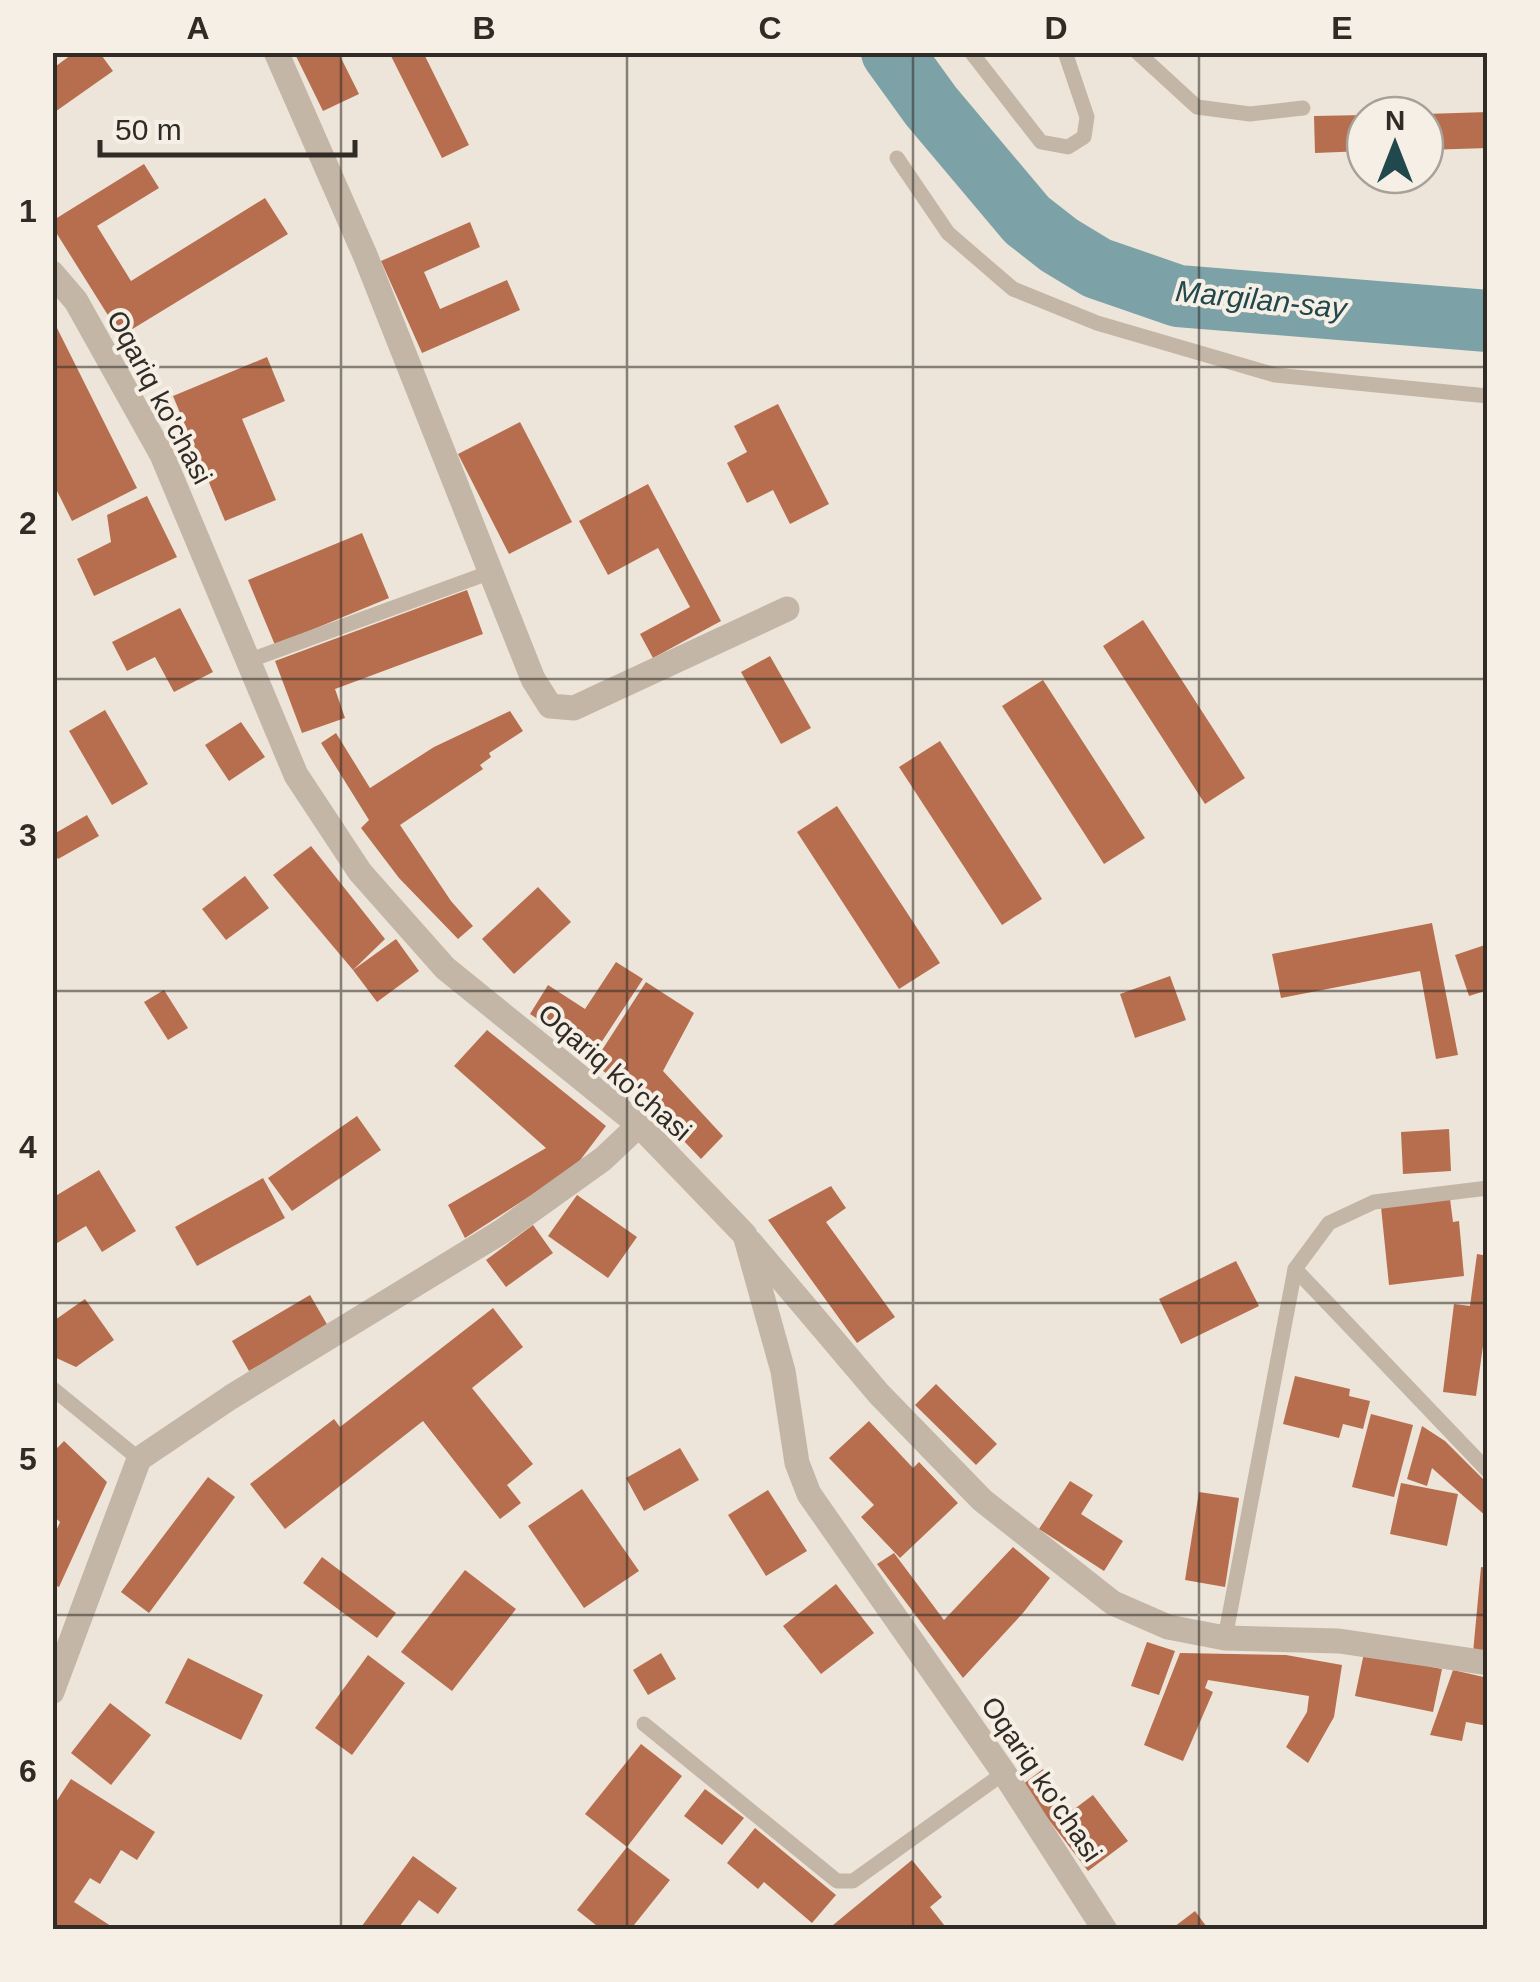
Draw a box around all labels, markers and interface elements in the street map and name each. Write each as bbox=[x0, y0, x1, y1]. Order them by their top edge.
text: A bbox=[186, 10, 210, 46]
text: B bbox=[472, 10, 496, 46]
text: C bbox=[758, 10, 782, 46]
text: D bbox=[1044, 10, 1068, 46]
text: E bbox=[1331, 10, 1353, 46]
scale bar bbox=[100, 95, 355, 157]
north arrow bbox=[1345, 95, 1445, 195]
text: N bbox=[1385, 105, 1405, 136]
text: 50 m bbox=[115, 113, 182, 146]
text: 1 bbox=[19, 193, 37, 229]
water label: Margilan-say bbox=[1174, 274, 1350, 325]
street label: Oqariq ko'chasi bbox=[101, 305, 218, 489]
text: 2 bbox=[19, 505, 37, 541]
text: 3 bbox=[19, 817, 37, 853]
street label: Oqariq ko'chasi bbox=[532, 998, 697, 1147]
text: 4 bbox=[19, 1129, 37, 1165]
text: 5 bbox=[19, 1441, 37, 1477]
street label: Oqariq ko'chasi bbox=[975, 1691, 1108, 1868]
text: 6 bbox=[19, 1753, 37, 1789]

